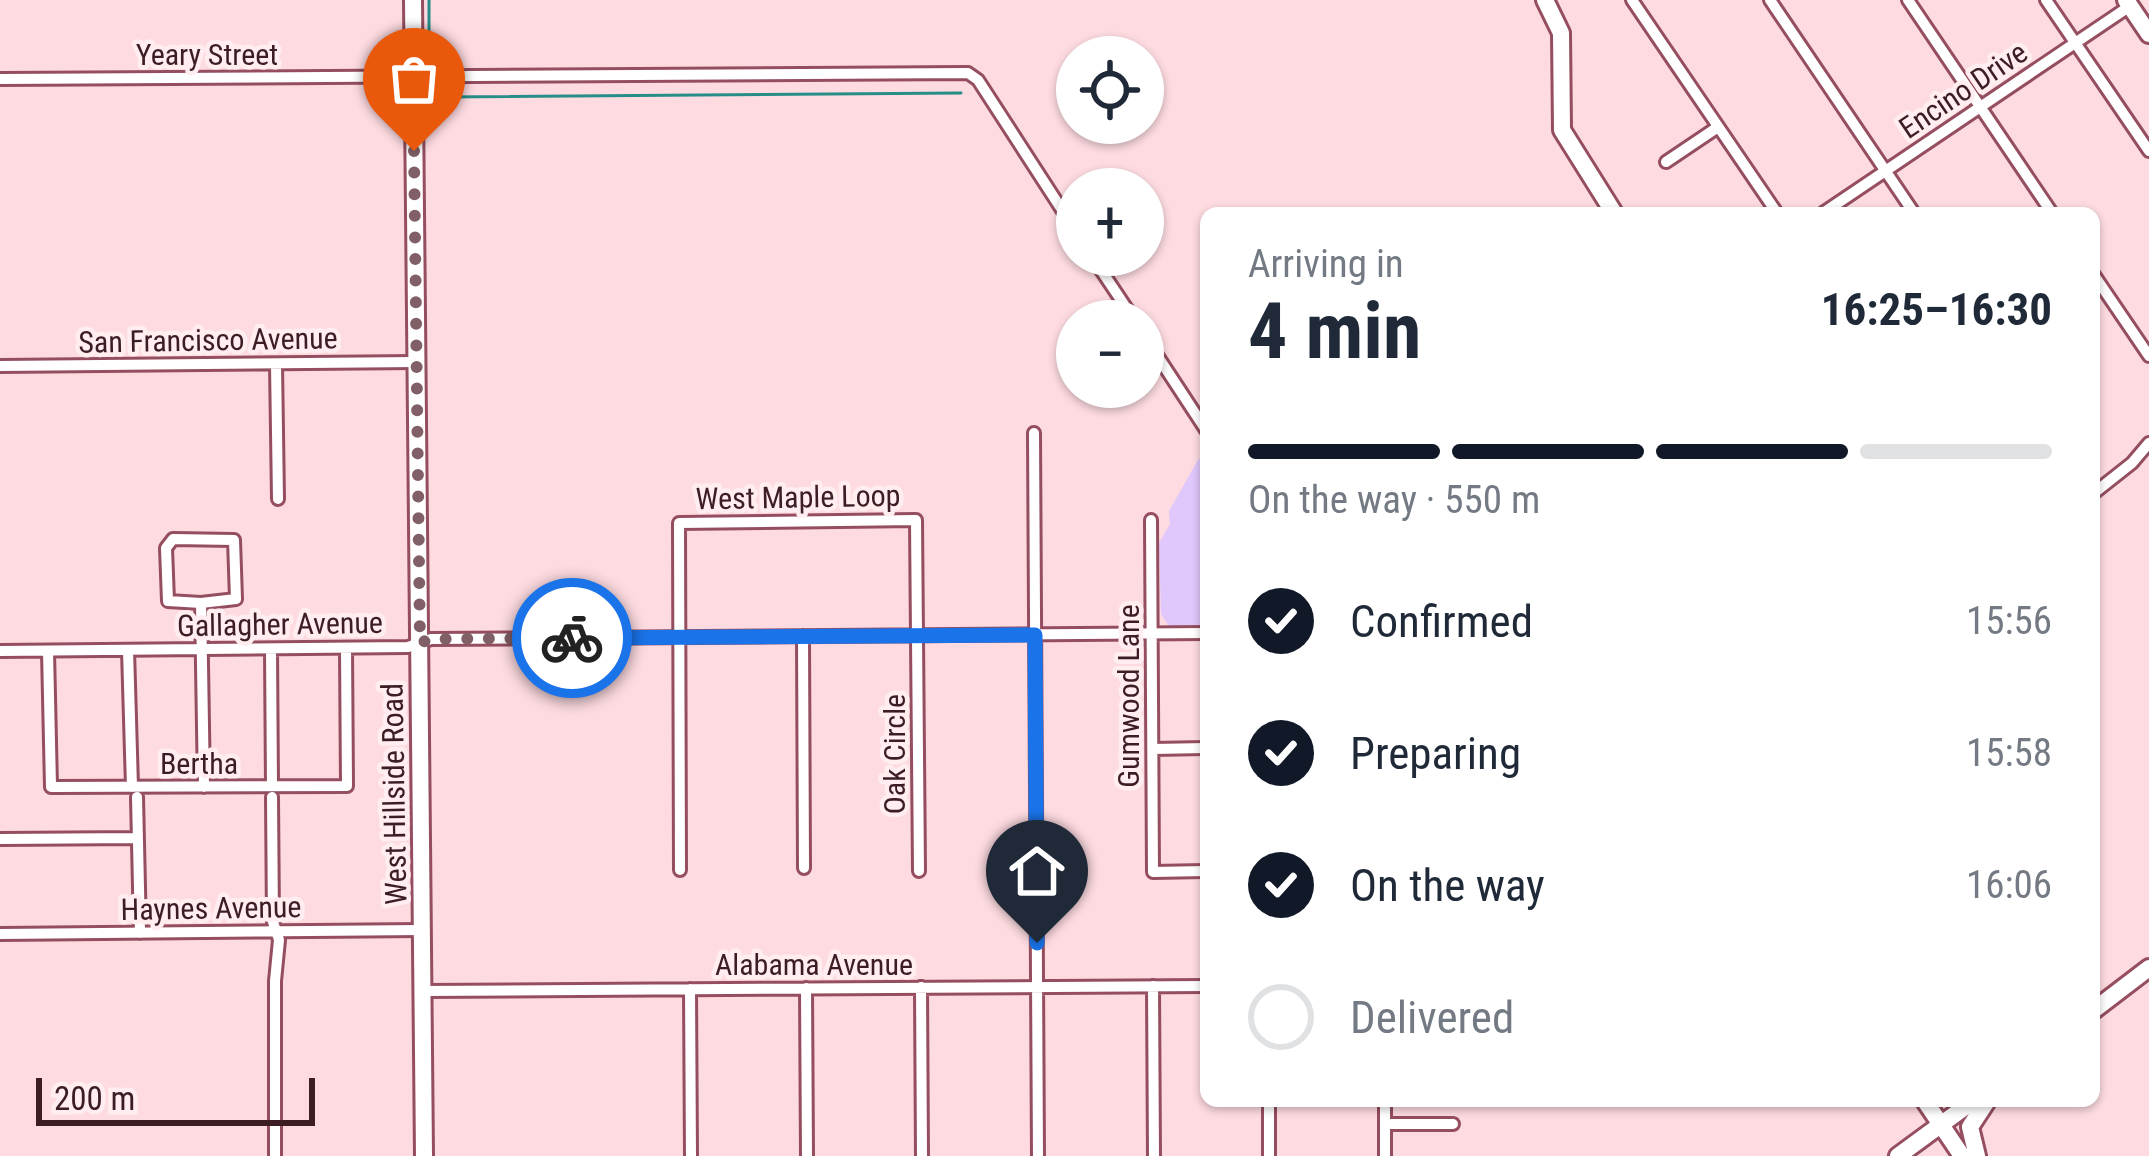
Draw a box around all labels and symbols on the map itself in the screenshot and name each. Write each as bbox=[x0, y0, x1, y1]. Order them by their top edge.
pin bbox=[363, 28, 465, 151]
street label: Encino Drive bbox=[1892, 35, 2034, 145]
street label: Yeary Street bbox=[136, 37, 278, 72]
street label: San Francisco Avenue bbox=[78, 320, 338, 360]
street label: West Maple Loop bbox=[695, 478, 901, 516]
courier bbox=[512, 578, 632, 698]
street label: Gumwood Lane bbox=[1111, 604, 1146, 788]
street label: Gallagher Avenue bbox=[177, 605, 383, 643]
street label: West Hillside Road bbox=[375, 683, 413, 905]
street label: Oak Circle bbox=[877, 694, 912, 814]
street label: Bertha bbox=[160, 746, 238, 781]
pin bbox=[986, 820, 1088, 943]
street label: Haynes Avenue bbox=[120, 889, 302, 927]
street label: Alabama Avenue bbox=[715, 947, 913, 982]
scale bar bbox=[36, 1072, 315, 1125]

